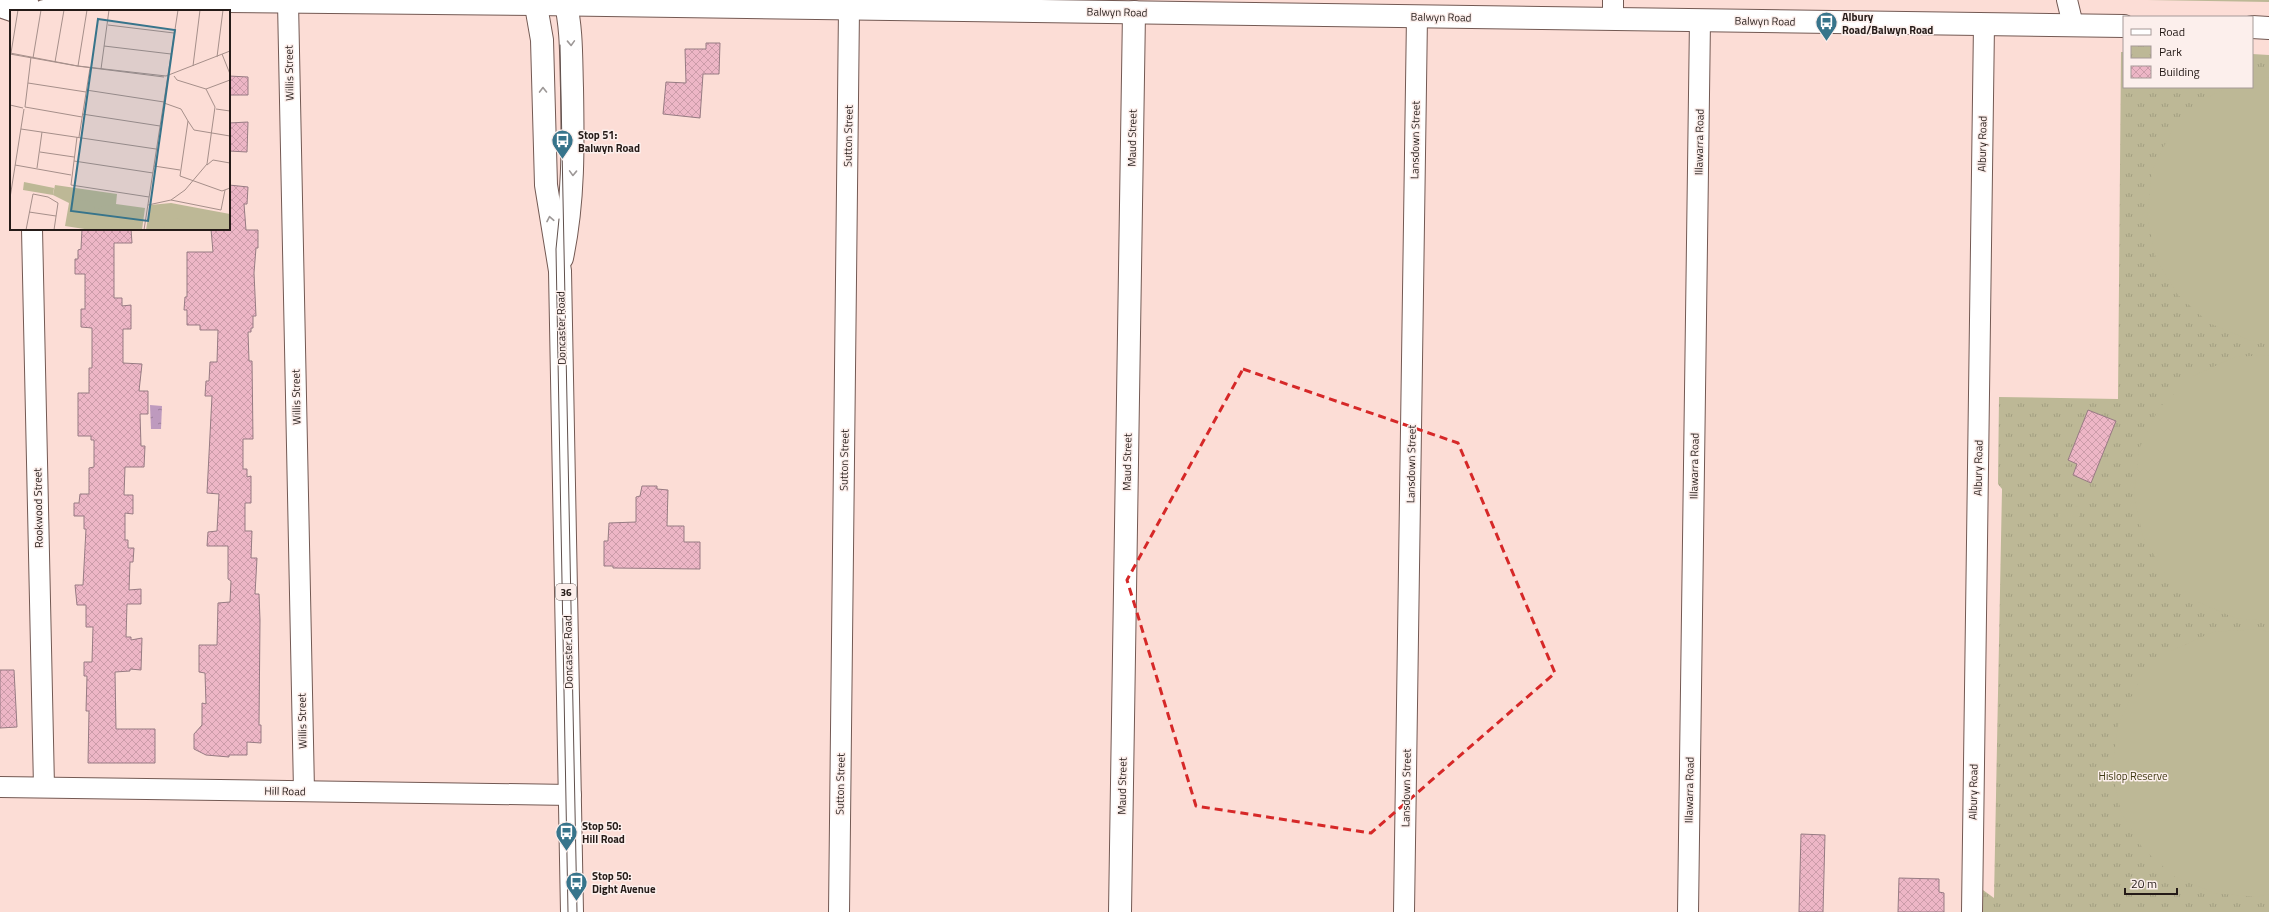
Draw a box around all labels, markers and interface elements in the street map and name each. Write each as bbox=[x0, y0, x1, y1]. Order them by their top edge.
street label: Balwyn Road bbox=[1087, 3, 1148, 21]
street label: Balwyn Road bbox=[1411, 8, 1472, 26]
place label: Albury Road/Balwyn Road bbox=[1842, 9, 1933, 38]
inset map bbox=[10, 10, 230, 230]
bus stop icon: Albury Road/Balwyn Road bbox=[1814, 10, 1840, 43]
street label: Balwyn Road bbox=[1735, 12, 1796, 30]
legend bbox=[2123, 16, 2253, 88]
text: Road bbox=[2159, 22, 2185, 41]
one-way arrow bbox=[567, 40, 575, 46]
text: Park bbox=[2159, 42, 2182, 61]
street label: Willis Street bbox=[281, 45, 297, 101]
text: Building bbox=[2159, 62, 2200, 81]
one-way arrow bbox=[539, 87, 547, 93]
street label: Lansdown Street bbox=[1406, 101, 1424, 179]
street label: Sutton Street bbox=[839, 105, 857, 167]
street label: Illawarra Road bbox=[1690, 108, 1708, 175]
street label: Maud Street bbox=[1124, 109, 1141, 167]
street label: Albury Road bbox=[1974, 116, 1990, 172]
place label: Stop 51: Balwyn Road bbox=[578, 127, 640, 156]
bus stop icon: Stop 51: Balwyn Road bbox=[549, 128, 575, 161]
one-way arrow bbox=[569, 170, 577, 176]
one-way arrow bbox=[546, 216, 555, 222]
street label: Doncaster Road bbox=[552, 291, 570, 365]
street label: Willis Street bbox=[288, 369, 304, 425]
street label: Lansdown Street bbox=[1402, 425, 1420, 503]
street label: Sutton Street bbox=[835, 429, 853, 491]
street label: Illawarra Road bbox=[1685, 432, 1703, 499]
street label: Maud Street bbox=[1119, 433, 1136, 491]
street label: Albury Road bbox=[1970, 440, 1986, 496]
street label: Rookwood Street bbox=[29, 468, 47, 548]
road number: 36 bbox=[556, 584, 576, 600]
street label: Doncaster Road bbox=[559, 615, 577, 689]
street label: Willis Street bbox=[294, 693, 310, 749]
street label: Lansdown Street bbox=[1397, 749, 1415, 827]
street label: Sutton Street bbox=[831, 753, 849, 815]
street label: Illawarra Road bbox=[1680, 756, 1698, 823]
street label: Maud Street bbox=[1114, 757, 1131, 815]
street label: Albury Road bbox=[1965, 764, 1981, 820]
park label: Hislop Reserve bbox=[2099, 768, 2168, 784]
street label: Hill Road bbox=[264, 783, 306, 799]
place label: Stop 50: Hill Road bbox=[582, 818, 625, 847]
bus stop icon: Stop 50: Hill Road bbox=[554, 819, 580, 852]
place label: Stop 50: Dight Avenue bbox=[592, 868, 656, 897]
bus stop icon: Stop 50: Dight Avenue bbox=[564, 869, 590, 902]
scale bar bbox=[2125, 870, 2177, 896]
text: 20 m bbox=[2131, 874, 2157, 893]

